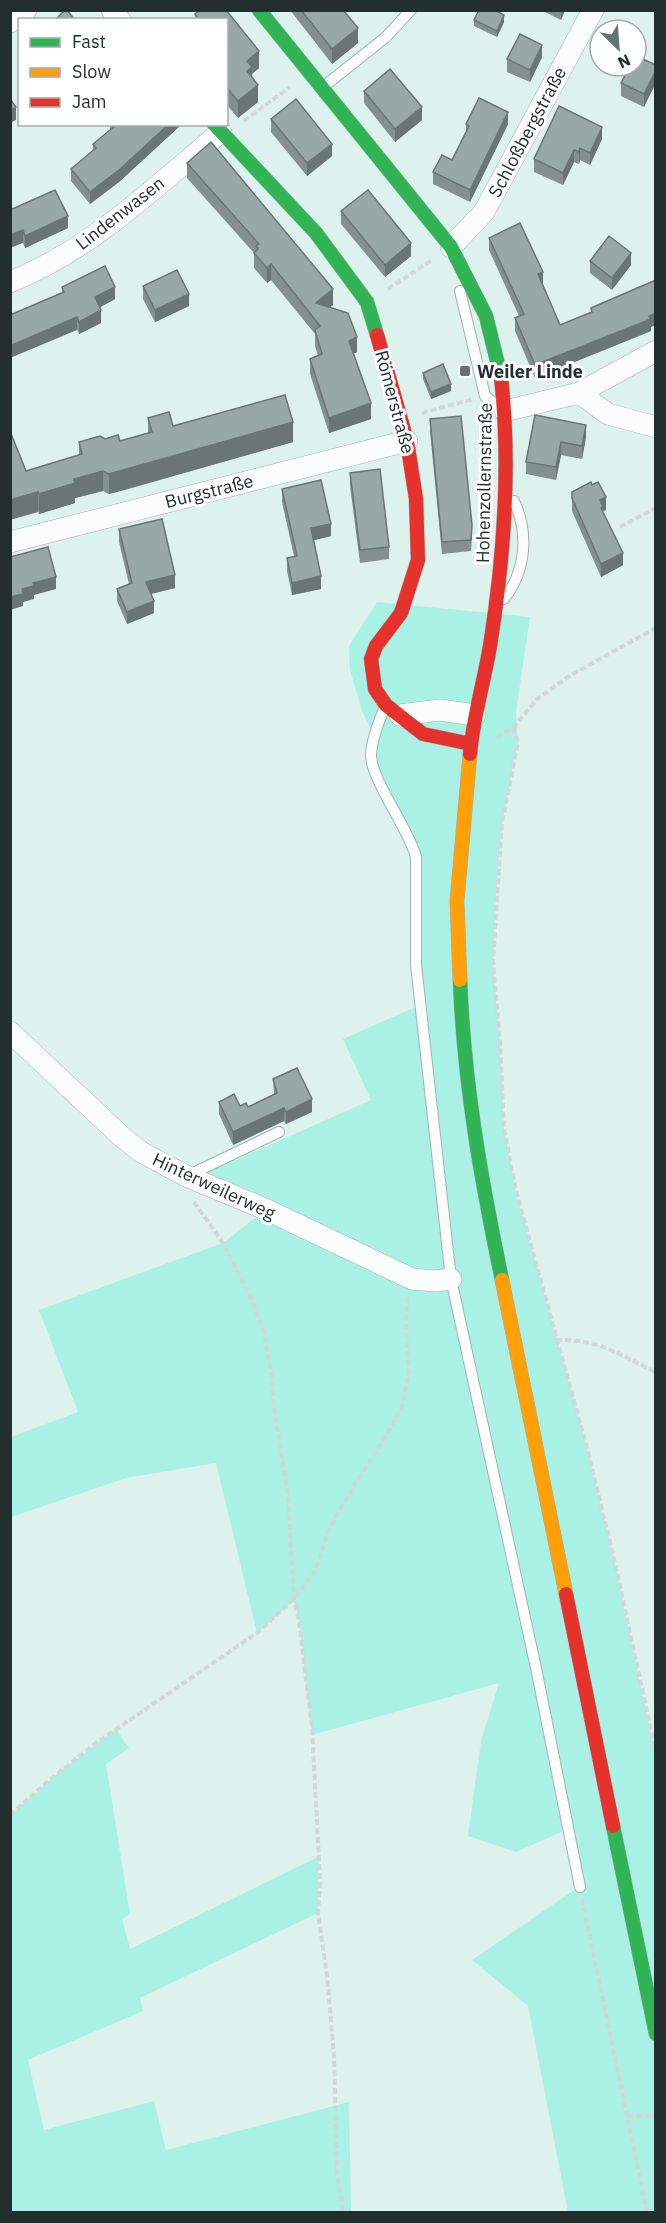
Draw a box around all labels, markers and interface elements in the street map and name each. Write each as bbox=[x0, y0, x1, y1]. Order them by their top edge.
legend bbox=[18, 18, 228, 126]
north arrow bbox=[588, 18, 648, 78]
text: Fast bbox=[72, 30, 106, 53]
text: N bbox=[615, 50, 634, 73]
text: Slow bbox=[72, 60, 111, 83]
street label: Schloßbergstraße bbox=[483, 63, 571, 201]
text: Jam bbox=[72, 90, 107, 113]
street label: Lindenwasen bbox=[71, 171, 169, 255]
street label: Römerstraße bbox=[370, 348, 420, 456]
place label: Weiler Linde bbox=[477, 360, 583, 383]
marker: Weiler Linde bbox=[458, 364, 472, 378]
street label: Hohenzollernstraße bbox=[471, 403, 497, 563]
street label: Burgstraße bbox=[162, 469, 256, 513]
street label: Hinterweilerweg bbox=[149, 1147, 280, 1225]

